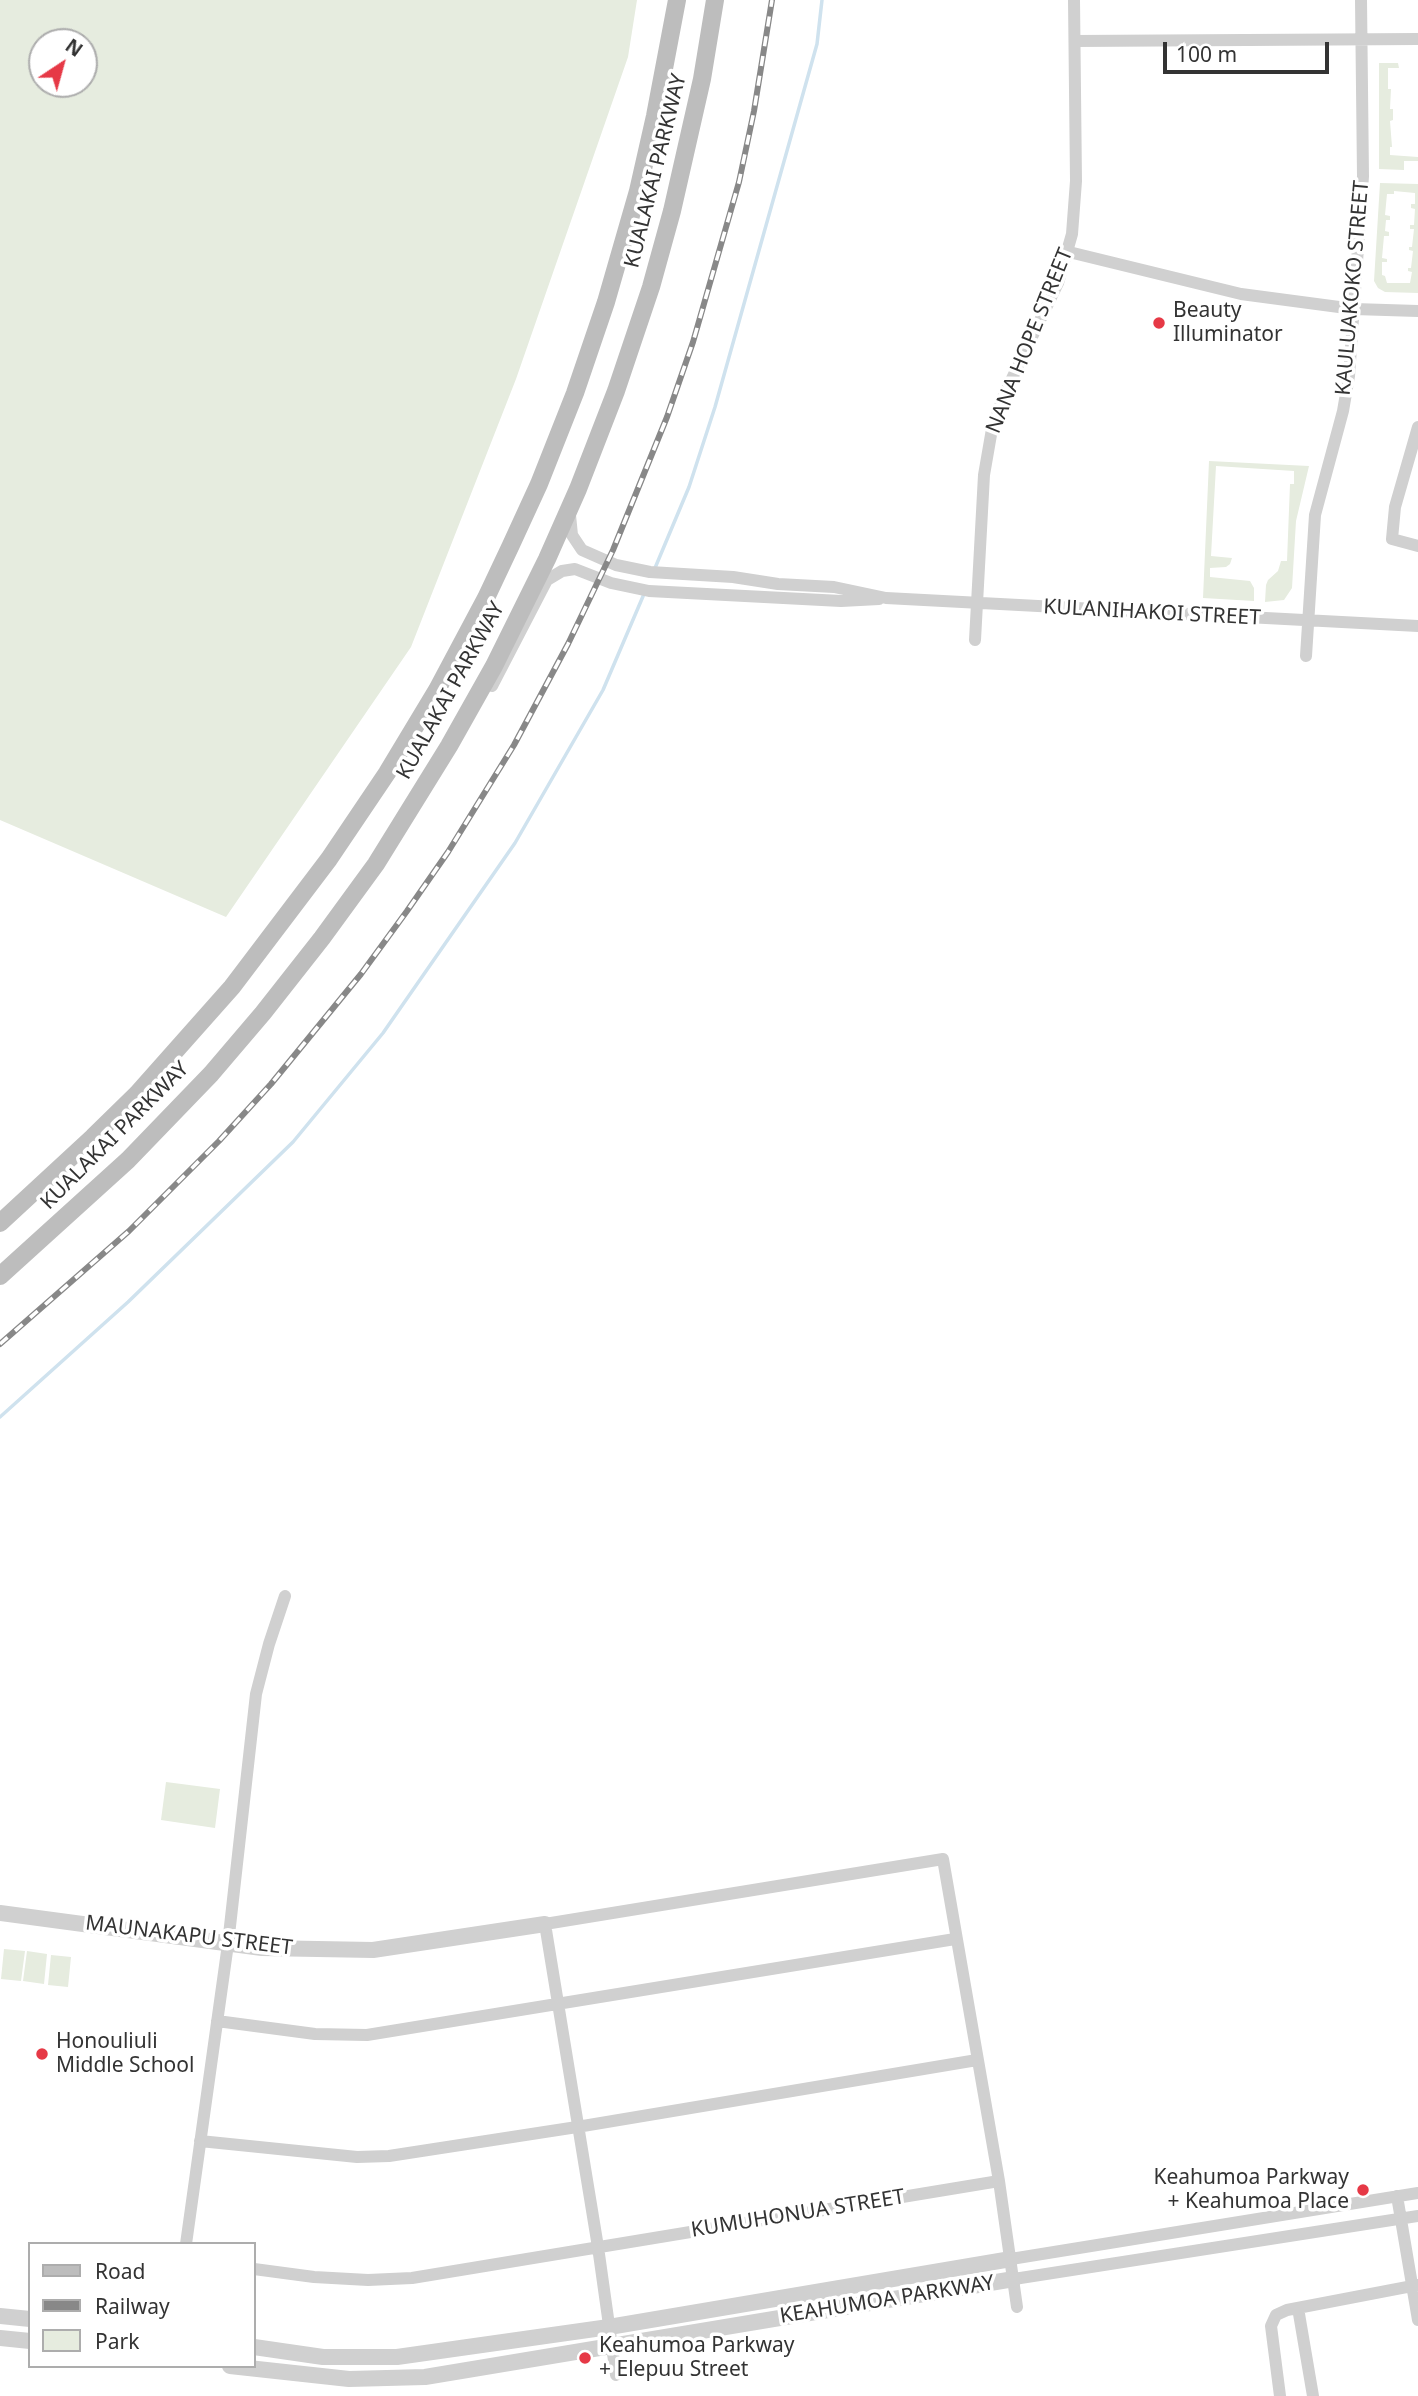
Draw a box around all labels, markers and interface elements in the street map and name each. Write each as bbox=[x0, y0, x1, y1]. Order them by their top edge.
north arrow bbox=[28, 28, 98, 98]
scale bar bbox=[1166, 28, 1332, 72]
text: N bbox=[60, 33, 88, 63]
text: 100 m bbox=[1176, 40, 1237, 68]
street label: KUALAKAI PARKWAY bbox=[620, 71, 692, 271]
street label: KAULUAKOKO STREET bbox=[1331, 179, 1375, 397]
street label: NANA HOPE STREET bbox=[981, 245, 1079, 437]
place label: Beauty Illuminator bbox=[1173, 298, 1283, 348]
marker: Beauty Illuminator bbox=[1151, 315, 1167, 331]
street label: KULANIHAKOI STREET bbox=[1043, 595, 1261, 631]
street label: KUALAKAI PARKWAY bbox=[392, 598, 510, 784]
street label: KUALAKAI PARKWAY bbox=[36, 1057, 194, 1215]
street label: MAUNAKAPU STREET bbox=[84, 1911, 294, 1961]
place label: Honouliuli Middle School bbox=[56, 2029, 194, 2079]
marker: Honouliuli Middle School bbox=[34, 2046, 50, 2062]
place label: Keahumoa Parkway + Keahumoa Place bbox=[1153, 2165, 1349, 2215]
marker: Keahumoa Parkway + Keahumoa Place bbox=[1355, 2182, 1371, 2198]
street label: KUMUHONUA STREET bbox=[689, 2185, 907, 2243]
legend bbox=[28, 2242, 256, 2368]
text: Road bbox=[95, 2257, 145, 2285]
street label: KEAHUMOA PARKWAY bbox=[778, 2271, 996, 2329]
text: Railway bbox=[95, 2292, 170, 2320]
text: Park bbox=[95, 2327, 139, 2355]
place label: Keahumoa Parkway + Elepuu Street bbox=[599, 2333, 795, 2383]
marker: Keahumoa Parkway + Elepuu Street bbox=[577, 2350, 593, 2366]

